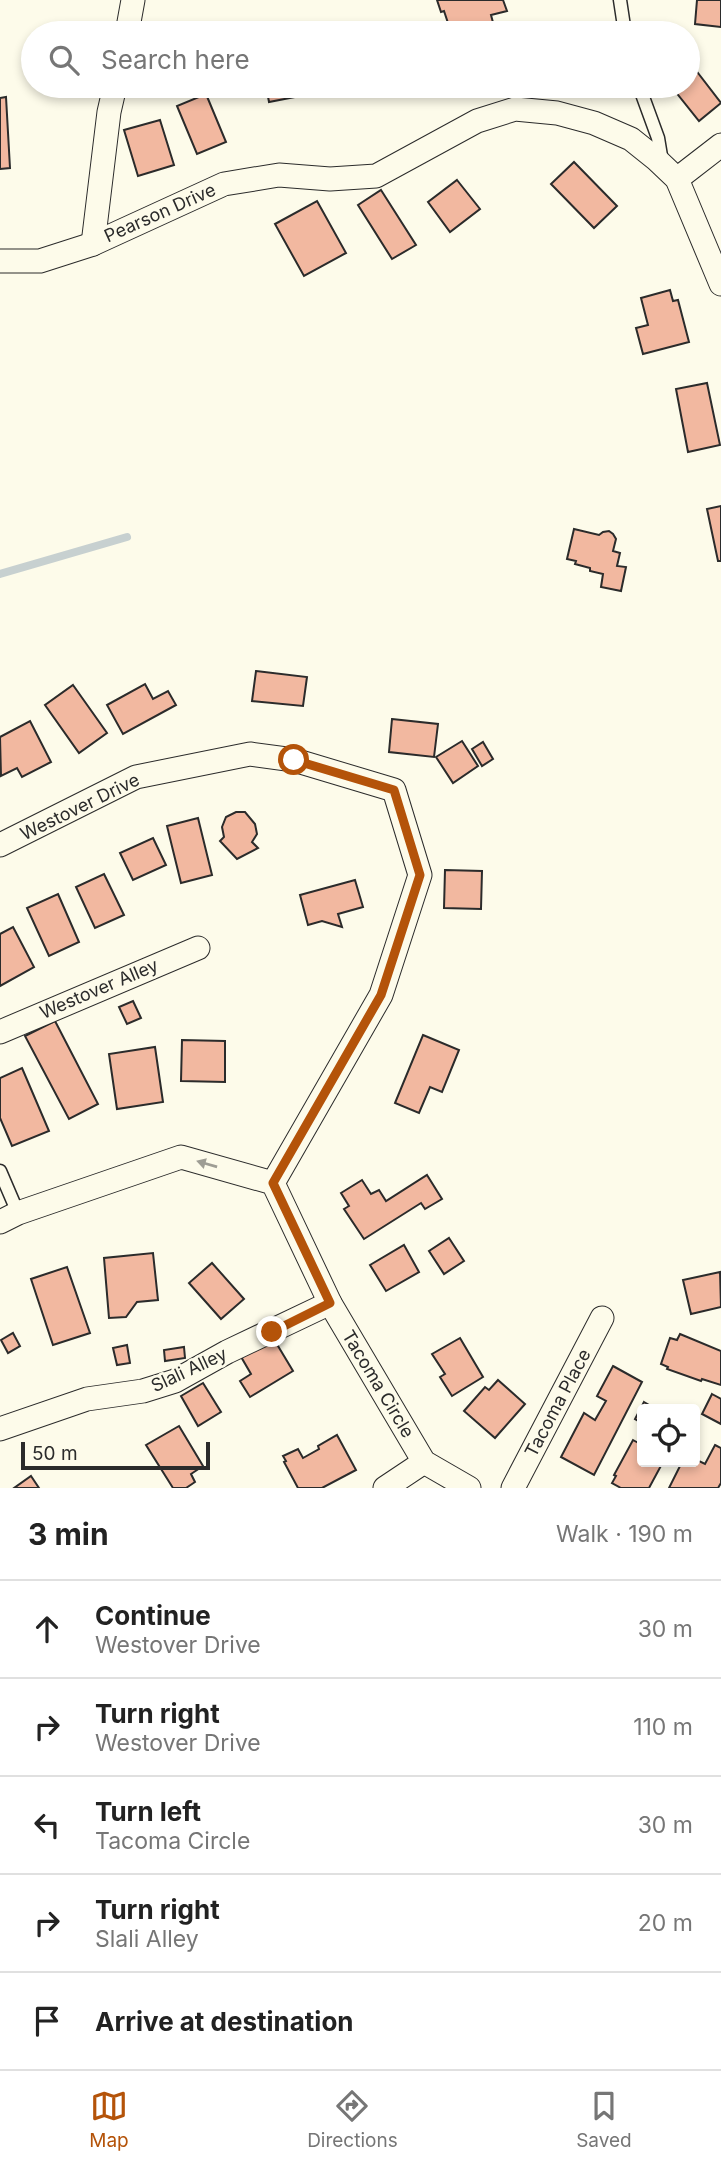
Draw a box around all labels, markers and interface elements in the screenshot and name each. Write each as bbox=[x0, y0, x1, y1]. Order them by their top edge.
search box bbox=[21, 21, 700, 98]
icon: search bbox=[45, 41, 83, 79]
text: Search here bbox=[101, 44, 250, 75]
street label: Pearson Drive bbox=[101, 179, 219, 246]
route start bbox=[278, 744, 309, 775]
street label: Westover Drive bbox=[17, 769, 143, 844]
street label: Westover Alley bbox=[36, 954, 161, 1023]
one-way arrow bbox=[197, 1159, 218, 1169]
route end bbox=[256, 1316, 287, 1347]
street label: Tacoma Circle bbox=[338, 1326, 419, 1441]
street label: Slali Alley bbox=[148, 1343, 230, 1396]
street label: Tacoma Place bbox=[520, 1345, 595, 1460]
map controls bbox=[637, 1404, 700, 1467]
button: locate bbox=[637, 1404, 700, 1467]
scale bar bbox=[21, 1439, 210, 1471]
text: 50 m bbox=[32, 1442, 78, 1465]
text: 3 min bbox=[28, 1516, 109, 1552]
text: Walk · 190 m bbox=[556, 1520, 693, 1548]
text: Continue bbox=[95, 1600, 211, 1631]
icon: ahead bbox=[28, 1610, 66, 1648]
text: 30 m bbox=[638, 1615, 693, 1643]
text: Westover Drive bbox=[95, 1631, 261, 1659]
text: Turn right bbox=[95, 1698, 220, 1729]
icon: right bbox=[28, 1708, 66, 1746]
text: 110 m bbox=[633, 1713, 693, 1741]
text: Westover Drive bbox=[95, 1729, 261, 1757]
text: Turn left bbox=[95, 1796, 201, 1827]
icon: left bbox=[28, 1806, 66, 1844]
text: 30 m bbox=[638, 1811, 693, 1839]
text: Tacoma Circle bbox=[95, 1827, 250, 1855]
text: Turn right bbox=[95, 1894, 220, 1925]
icon: right bbox=[28, 1904, 66, 1942]
text: 20 m bbox=[638, 1909, 693, 1937]
text: Slali Alley bbox=[95, 1925, 199, 1953]
icon: arrive bbox=[28, 2002, 66, 2040]
text: Arrive at destination bbox=[95, 2006, 354, 2037]
tab: Map bbox=[89, 2087, 129, 2152]
tab: Directions bbox=[307, 2087, 398, 2152]
tab: Saved bbox=[576, 2087, 632, 2152]

